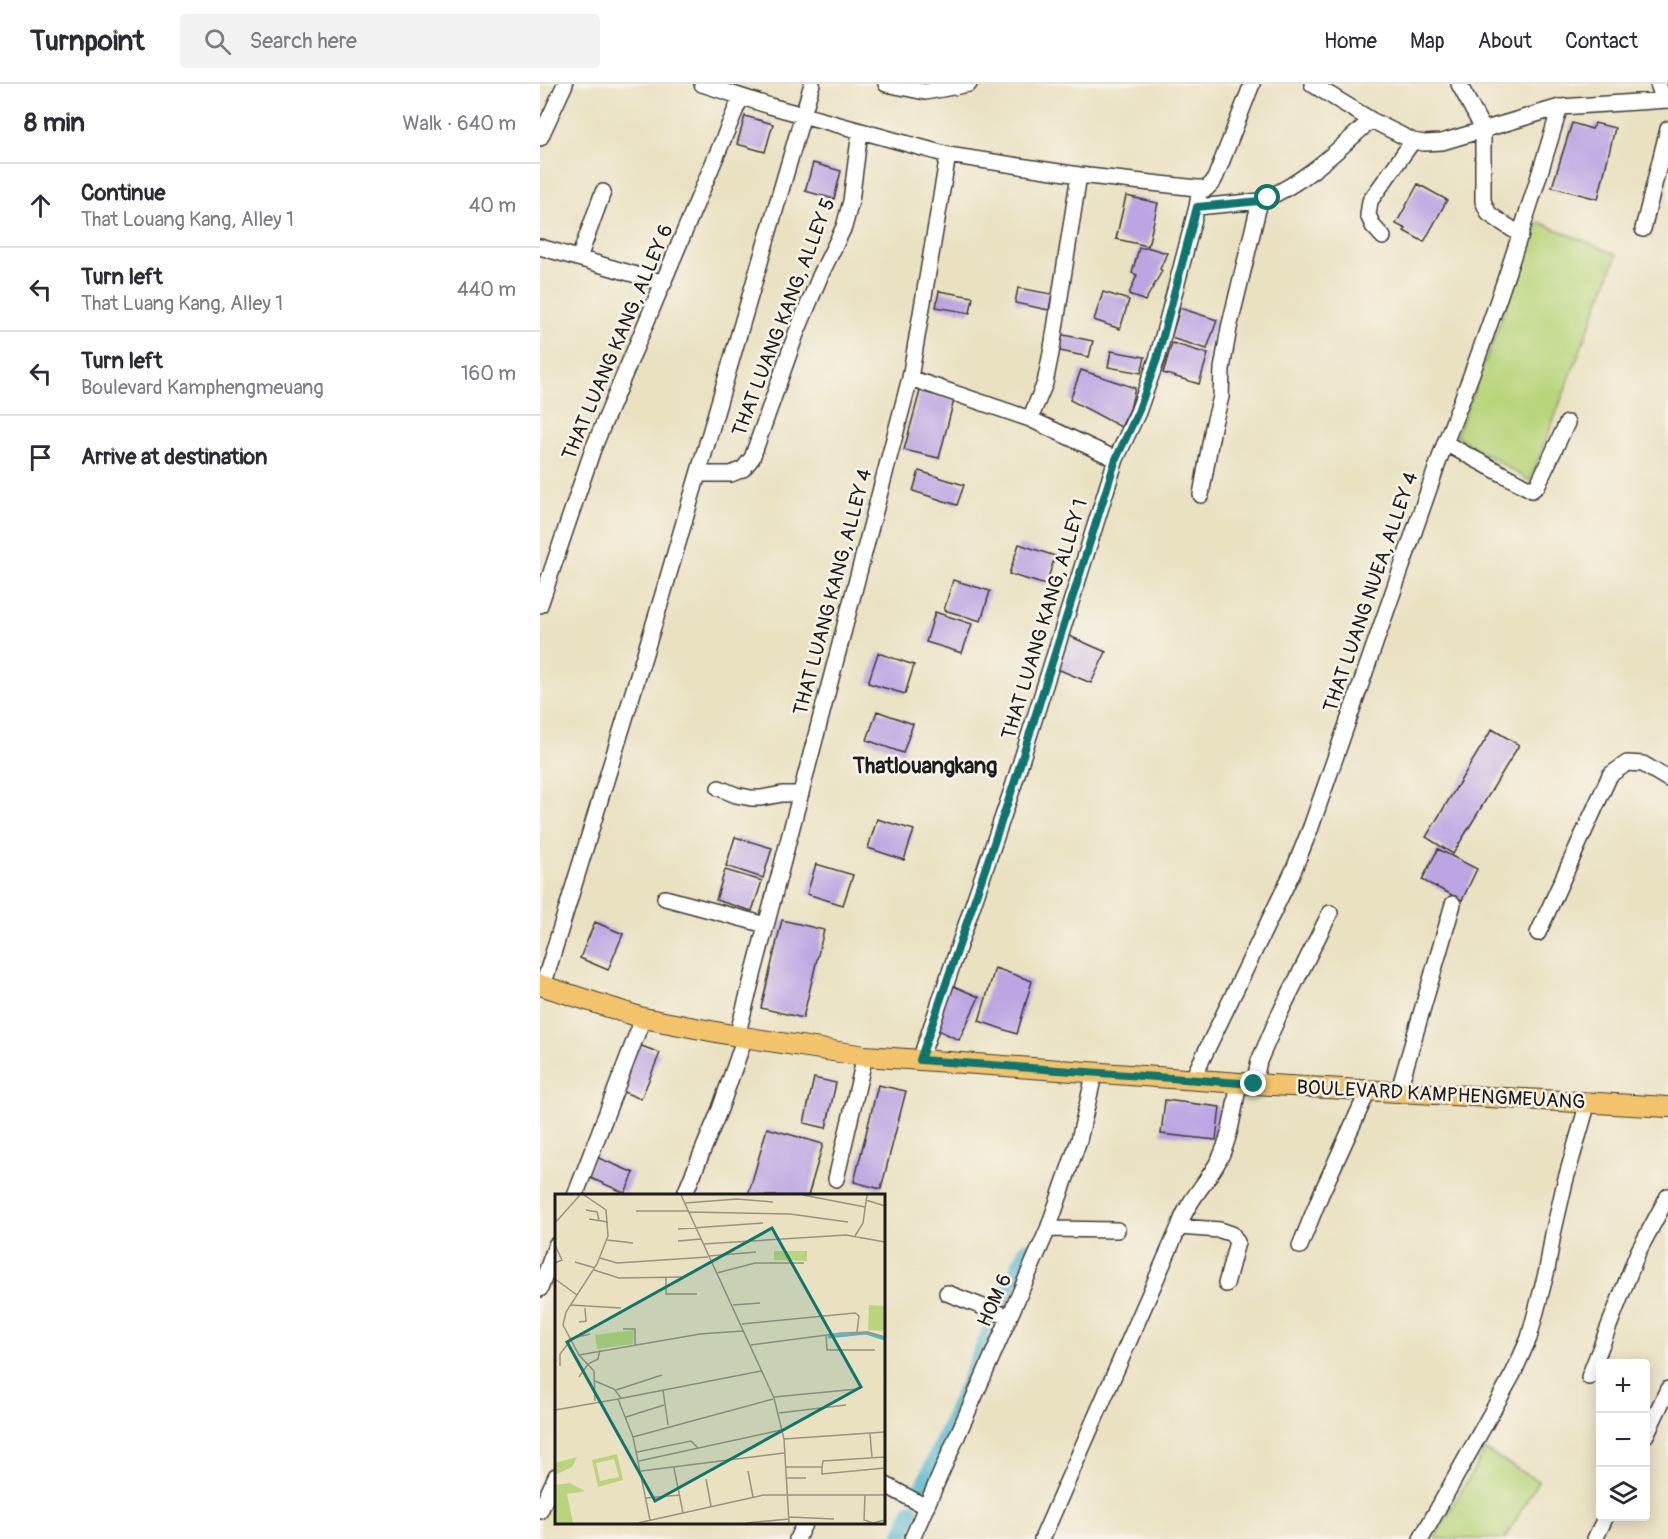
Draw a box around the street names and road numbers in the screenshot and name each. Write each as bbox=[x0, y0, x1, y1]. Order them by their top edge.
street label: THAT LUANG KANG, ALLEY 5 bbox=[726, 195, 841, 440]
street label: THAT LUANG KANG, ALLEY 6 bbox=[556, 220, 679, 464]
street label: THAT LUANG KANG, ALLEY 4 bbox=[788, 466, 878, 718]
street label: THAT LUANG NUEA, ALLEY 4 bbox=[1318, 468, 1423, 715]
street label: THAT LUANG KANG, ALLEY 1 bbox=[996, 496, 1093, 742]
street label: BOULEVARD KAMPHENGMEUANG bbox=[1296, 1074, 1586, 1115]
street label: HOM 6 bbox=[972, 1270, 1017, 1331]

